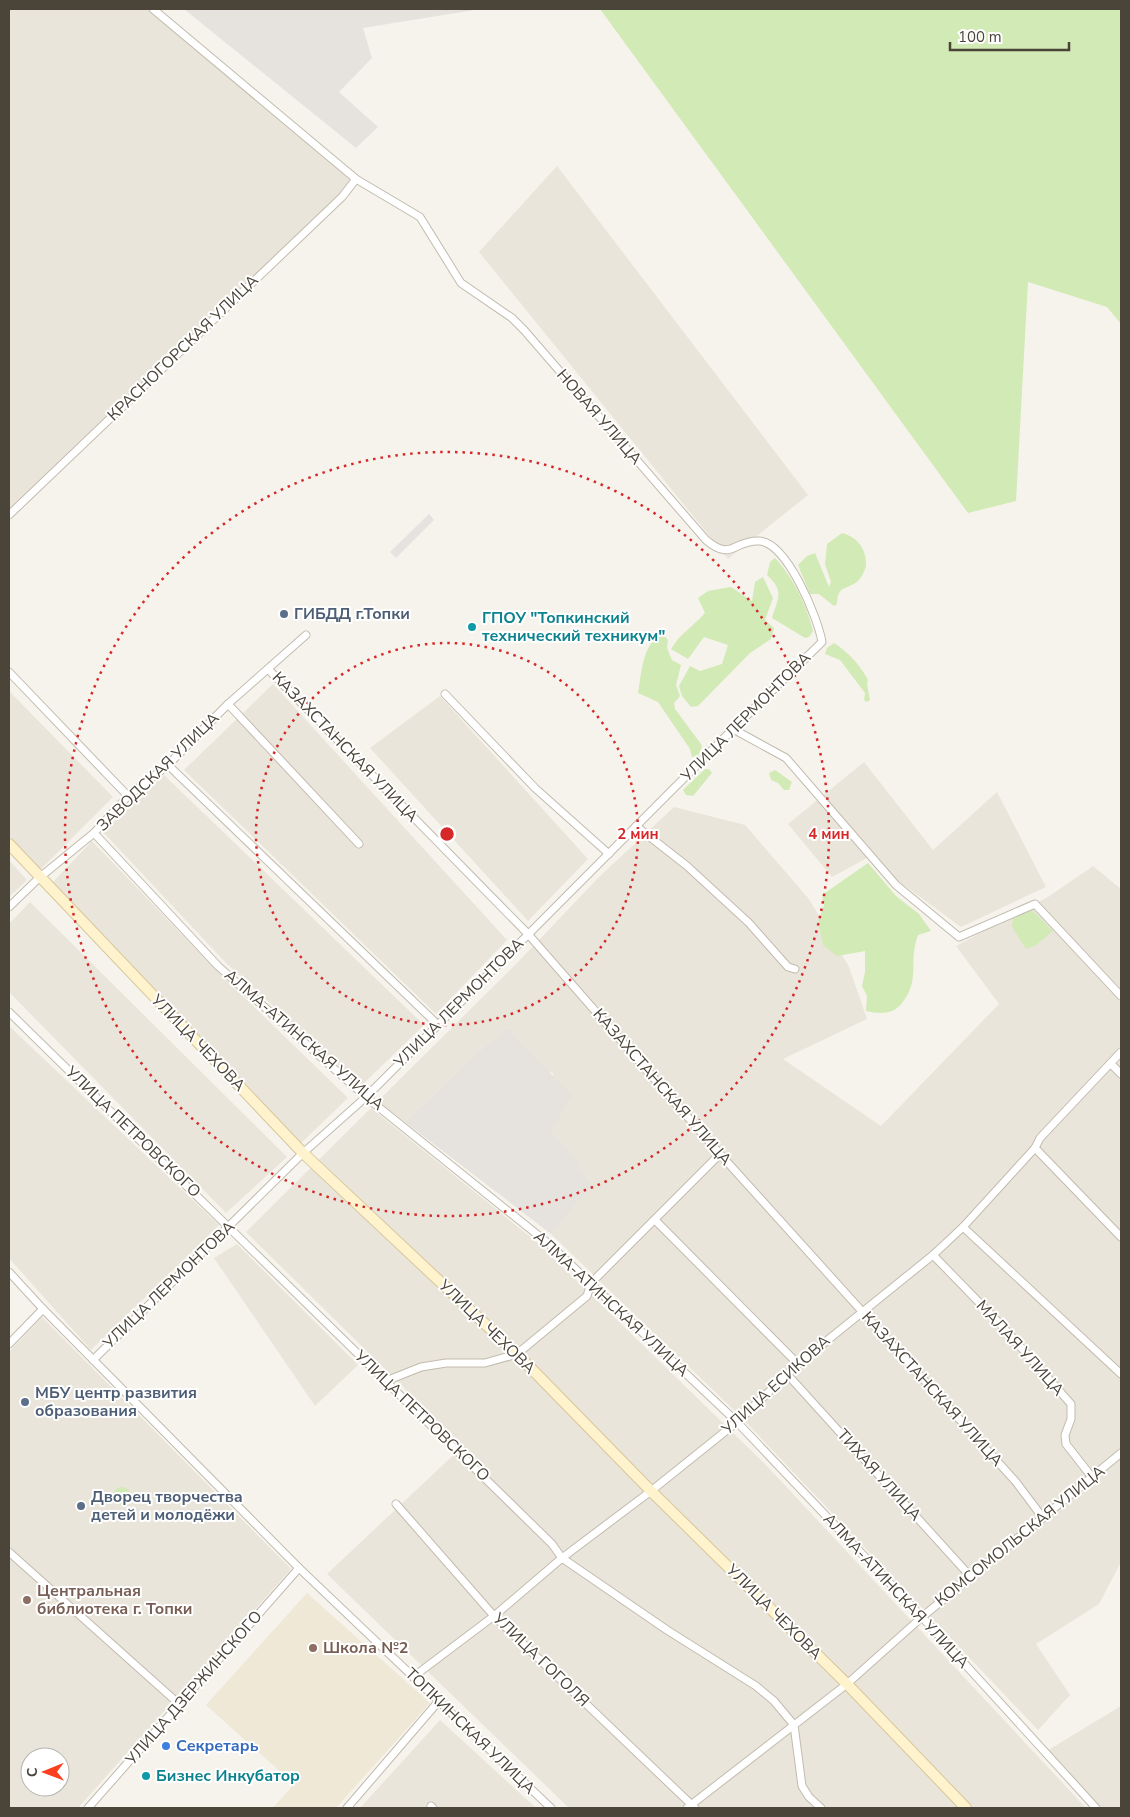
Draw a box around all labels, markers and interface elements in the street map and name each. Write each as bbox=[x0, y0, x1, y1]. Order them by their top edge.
scale bar bbox=[950, 20, 1069, 52]
text: 100 m bbox=[958, 27, 1002, 47]
street label: КРАСНОГОРСКАЯ УЛИЦА bbox=[103, 270, 264, 426]
street label: НОВАЯ УЛИЦА bbox=[551, 365, 647, 470]
place label: ГИБДД г.Топки bbox=[294, 603, 410, 625]
place label: ГПОУ "Топкинский технический техникум" bbox=[482, 607, 665, 647]
marker: ГИБДД г.Топки bbox=[278, 608, 290, 620]
marker: ГПОУ "Топкинский технический техникум" bbox=[466, 621, 478, 633]
street label: УЛИЦА ЛЕРМОНТОВА bbox=[675, 647, 816, 788]
street label: КАЗАХСТАНСКАЯ УЛИЦА bbox=[267, 667, 423, 827]
street label: ЗАВОДСКАЯ УЛИЦА bbox=[92, 707, 224, 836]
text: 2 мин bbox=[617, 824, 659, 844]
text: 4 мин bbox=[808, 824, 850, 844]
centre of rings bbox=[438, 825, 456, 843]
street label: УЛИЦА ЛЕРМОНТОВА bbox=[388, 933, 529, 1074]
street label: АЛМА-АТИНСКАЯ УЛИЦА bbox=[220, 965, 389, 1116]
street label: УЛИЦА ЧЕХОВА bbox=[145, 989, 250, 1097]
street label: КАЗАХСТАНСКАЯ УЛИЦА bbox=[588, 1004, 737, 1170]
street label: УЛИЦА ПЕТРОВСКОГО bbox=[60, 1061, 205, 1203]
street label: УЛИЦА ЛЕРМОНТОВА bbox=[98, 1216, 240, 1355]
street label: АЛМА-АТИНСКАЯ УЛИЦА bbox=[529, 1226, 694, 1382]
street label: УЛИЦА ЧЕХОВА bbox=[433, 1274, 541, 1379]
street label: МАЛАЯ УЛИЦА bbox=[971, 1295, 1069, 1401]
street label: КАЗАХСТАНСКАЯ УЛИЦА bbox=[856, 1307, 1008, 1471]
street label: УЛИЦА ЕСИКОВА bbox=[716, 1330, 835, 1440]
street label: УЛИЦА ПЕТРОВСКОГО bbox=[349, 1345, 494, 1487]
place label: МБУ центр развития образования bbox=[35, 1382, 197, 1422]
marker: МБУ центр развития образования bbox=[19, 1396, 31, 1408]
street label: ТИХАЯ УЛИЦА bbox=[832, 1424, 926, 1526]
street label: КОМСОМОЛЬСКАЯ УЛИЦА bbox=[930, 1460, 1110, 1612]
place label: Дворец творчества детей и молодёжи bbox=[91, 1486, 243, 1526]
marker: Дворец творчества детей и молодёжи bbox=[75, 1500, 87, 1512]
street label: АЛМА-АТИНСКАЯ УЛИЦА bbox=[818, 1509, 974, 1674]
street label: УЛИЦА ЧЕХОВА bbox=[721, 1559, 827, 1665]
place label: Центральная библиотека г. Топки bbox=[37, 1580, 192, 1620]
marker: Центральная библиотека г. Топки bbox=[21, 1594, 33, 1606]
street label: УЛИЦА ДЗЕРЖИНСКОГО bbox=[120, 1606, 267, 1771]
street label: УЛИЦА ГОГОЛЯ bbox=[487, 1607, 594, 1712]
place label: Школа №2 bbox=[323, 1637, 408, 1659]
marker: Школа №2 bbox=[307, 1642, 319, 1654]
street label: ТОПКИНСКАЯ УЛИЦА bbox=[400, 1663, 540, 1799]
place label: Секретарь bbox=[176, 1735, 259, 1757]
marker: Секретарь bbox=[160, 1740, 172, 1752]
north arrow bbox=[20, 1747, 70, 1797]
place label: Бизнес Инкубатор bbox=[156, 1765, 300, 1787]
text: С bbox=[23, 1767, 42, 1777]
marker: Бизнес Инкубатор bbox=[140, 1770, 152, 1782]

